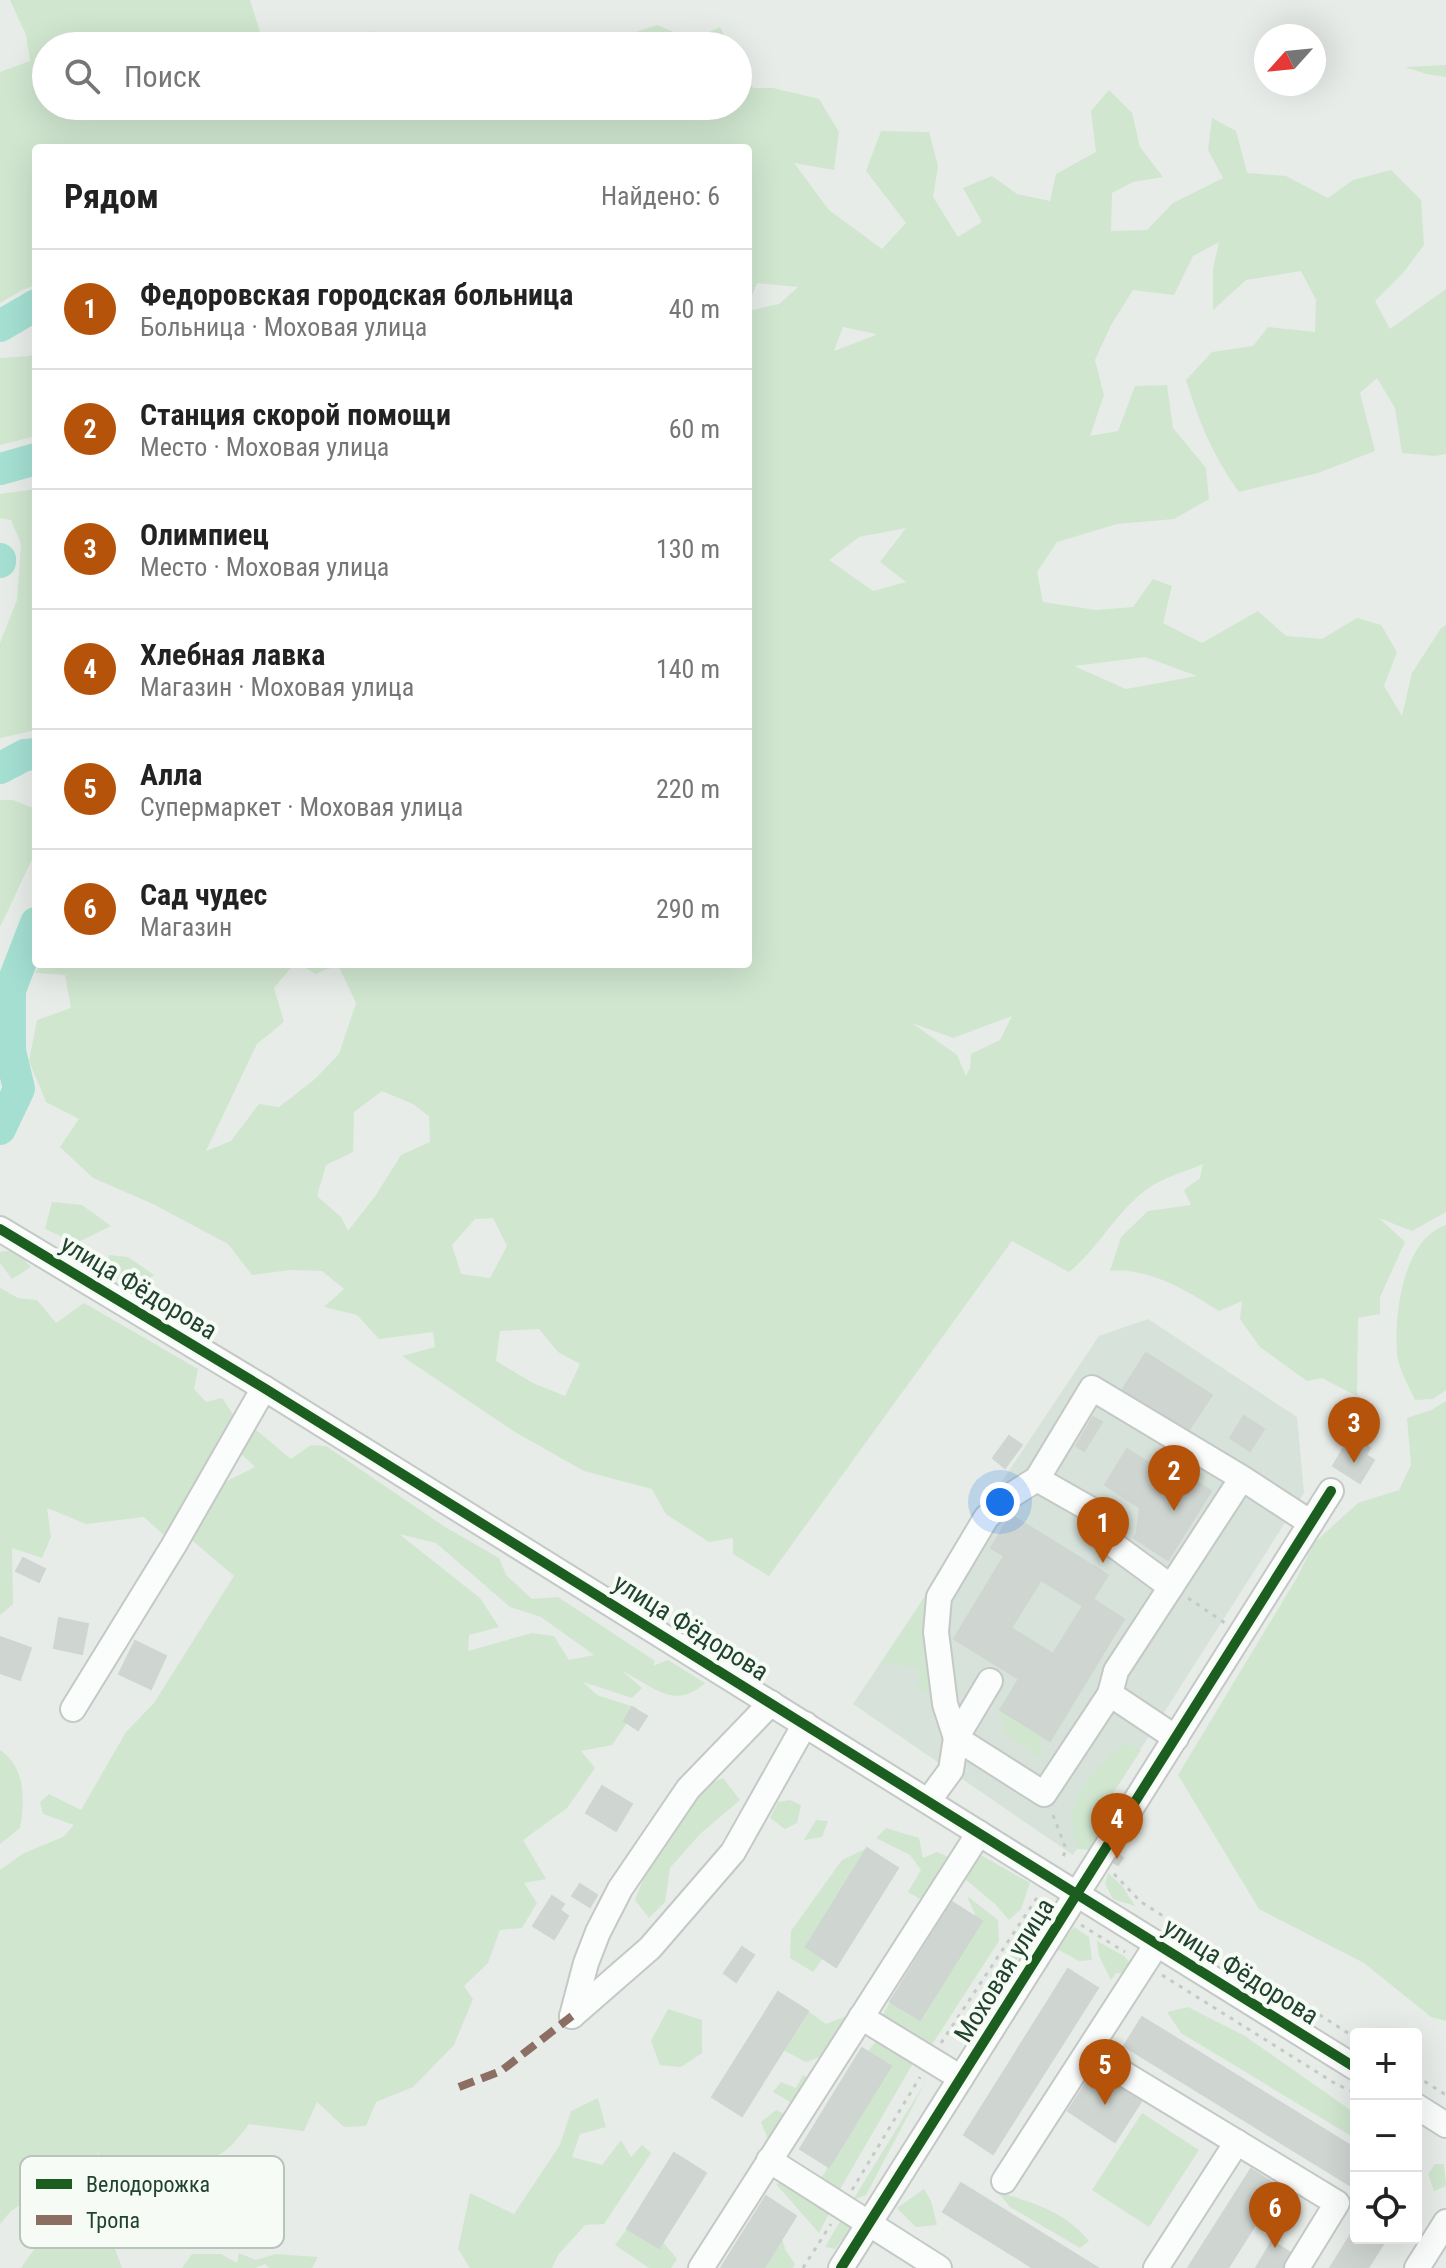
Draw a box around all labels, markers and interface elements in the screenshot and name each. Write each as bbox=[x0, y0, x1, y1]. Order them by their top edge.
north arrow bbox=[1254, 24, 1326, 96]
search box bbox=[32, 32, 752, 120]
icon: search bbox=[60, 54, 104, 98]
text: Поиск bbox=[124, 59, 201, 94]
text: Рядом bbox=[64, 176, 159, 216]
text: Найдено: 6 bbox=[601, 181, 720, 211]
text: Федоровская городская больница bbox=[140, 277, 573, 312]
text: 1 bbox=[83, 294, 97, 324]
text: 40 m bbox=[669, 294, 720, 324]
text: Больница · Моховая улица bbox=[140, 312, 427, 342]
text: Станция скорой помощи bbox=[140, 397, 451, 432]
text: 2 bbox=[83, 414, 97, 444]
text: 60 m bbox=[669, 414, 720, 444]
text: Место · Моховая улица bbox=[140, 432, 389, 462]
text: Олимпиец bbox=[140, 517, 269, 552]
text: 3 bbox=[83, 534, 97, 564]
text: 130 m bbox=[656, 534, 720, 564]
text: Место · Моховая улица bbox=[140, 552, 389, 582]
text: Хлебная лавка bbox=[140, 637, 325, 672]
text: 4 bbox=[83, 654, 97, 684]
text: 140 m bbox=[656, 654, 720, 684]
text: Магазин · Моховая улица bbox=[140, 672, 414, 702]
text: Алла bbox=[140, 757, 202, 792]
text: 5 bbox=[83, 774, 97, 804]
text: 220 m bbox=[656, 774, 720, 804]
text: Супермаркет · Моховая улица bbox=[140, 792, 463, 822]
text: Сад чудес bbox=[140, 877, 267, 912]
text: 6 bbox=[83, 894, 97, 924]
text: 290 m bbox=[656, 894, 720, 924]
text: Магазин bbox=[140, 912, 232, 942]
street label: улица Фёдорова bbox=[55, 1229, 223, 1345]
pin: 3 bbox=[1328, 1397, 1380, 1463]
pin: 2 bbox=[1148, 1445, 1200, 1511]
your location bbox=[980, 1482, 1020, 1522]
pin: 1 bbox=[1077, 1497, 1129, 1563]
street label: улица Фёдорова bbox=[608, 1567, 774, 1687]
pin: 4 bbox=[1091, 1793, 1143, 1859]
street label: Моховая улица bbox=[948, 1893, 1060, 2047]
street label: улица Фёдорова bbox=[1158, 1911, 1324, 2031]
map controls bbox=[1350, 2028, 1422, 2244]
button: + bbox=[1350, 2028, 1422, 2100]
pin: 5 bbox=[1079, 2039, 1131, 2105]
button: − bbox=[1350, 2100, 1422, 2172]
legend bbox=[20, 2156, 284, 2248]
text: Велодорожка bbox=[86, 2172, 210, 2197]
button: locate bbox=[1350, 2172, 1422, 2244]
pin: 6 bbox=[1249, 2182, 1301, 2248]
text: Тропа bbox=[86, 2208, 140, 2233]

